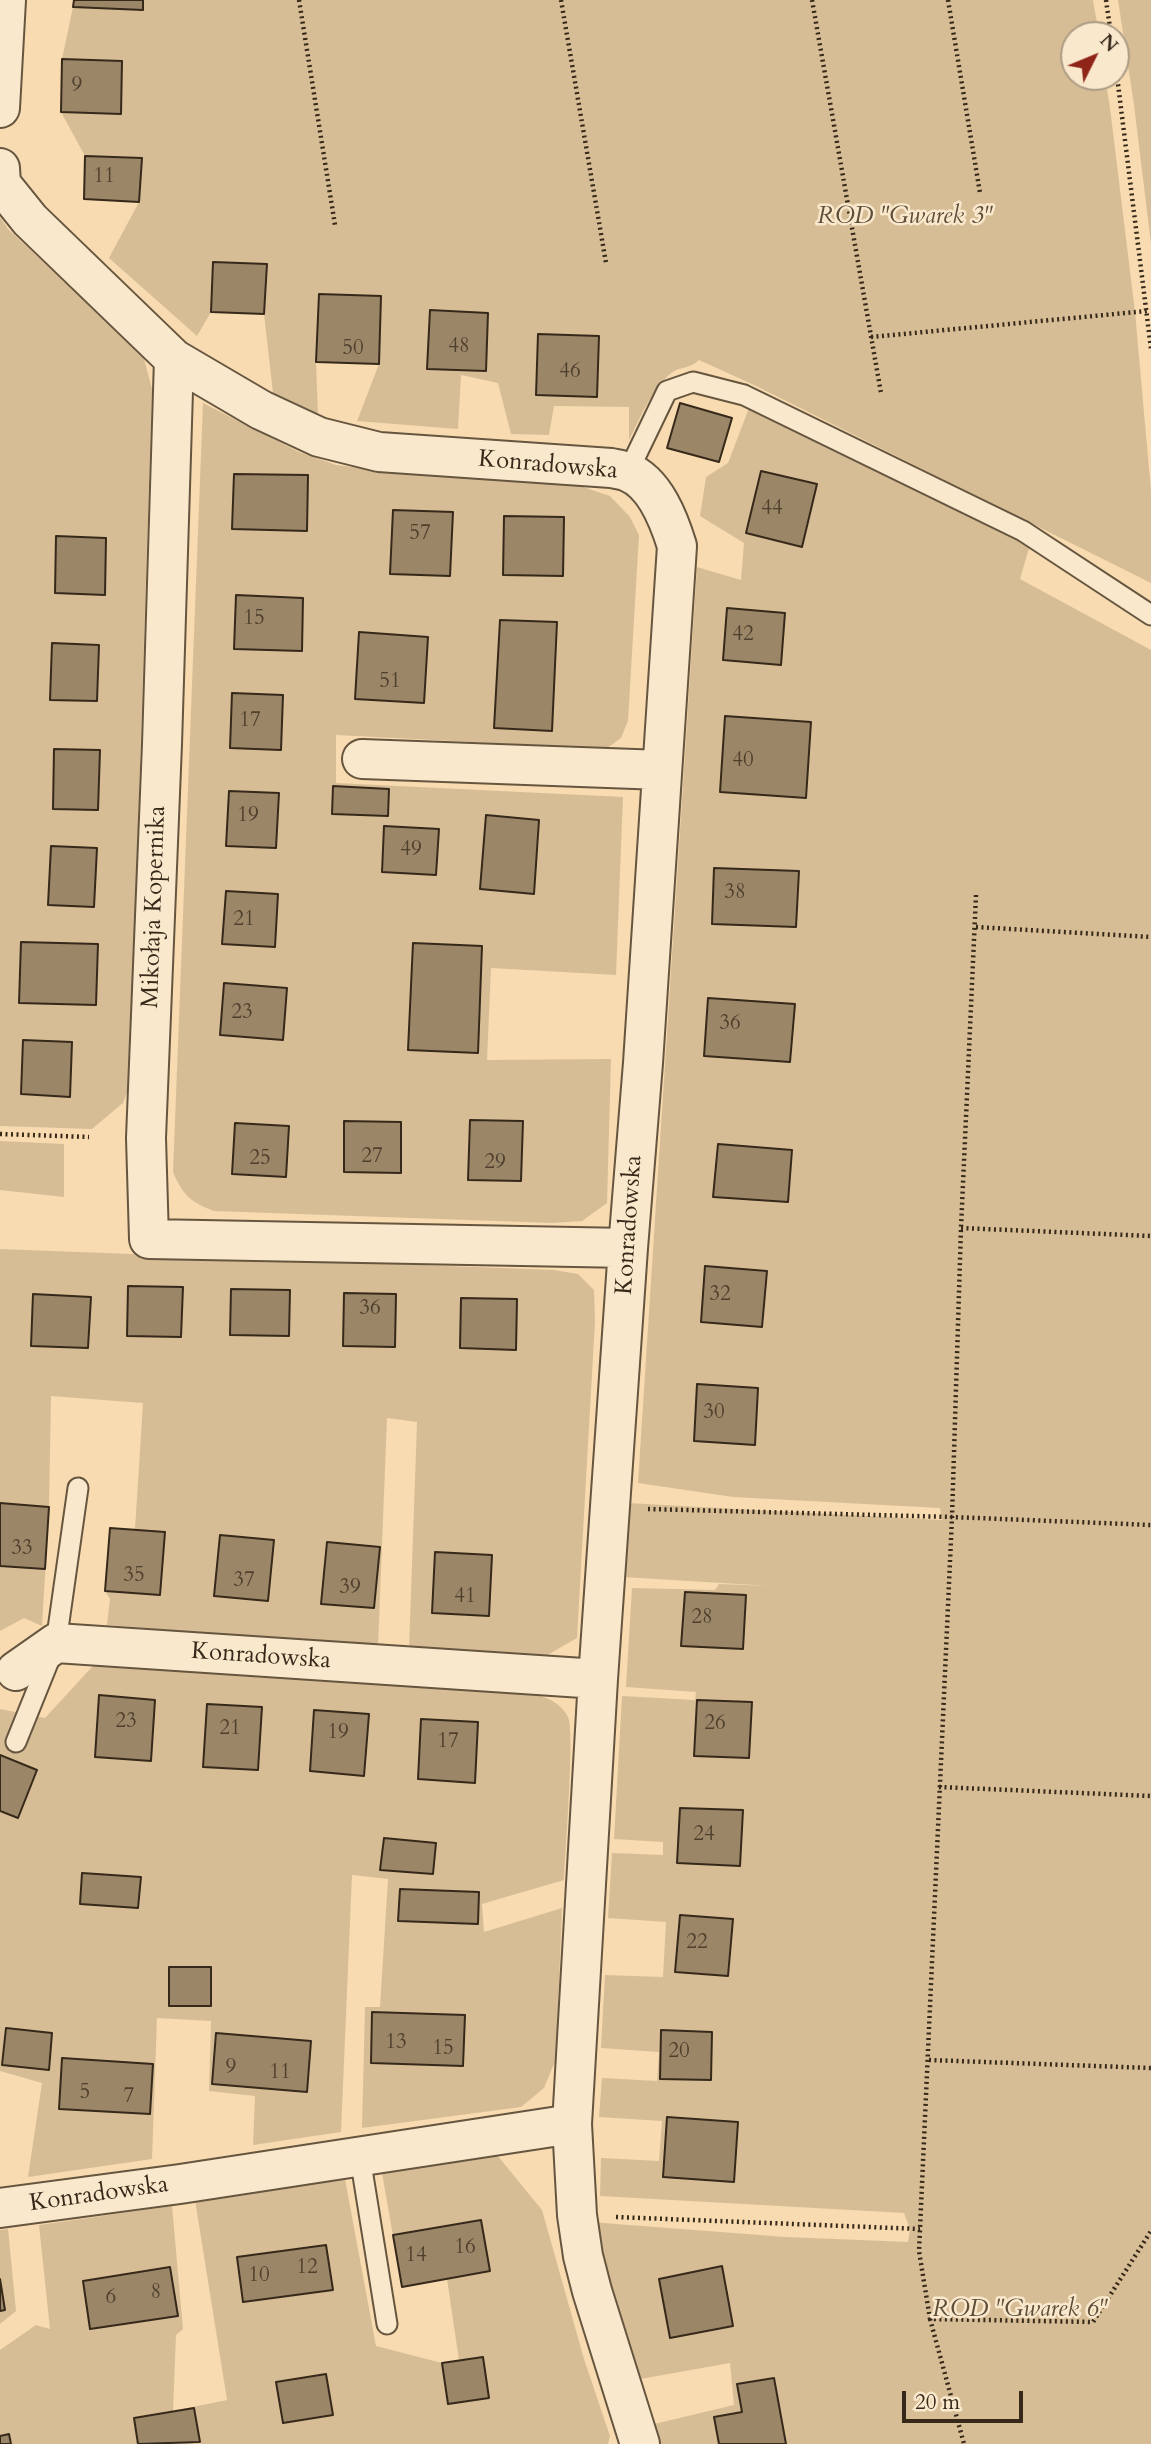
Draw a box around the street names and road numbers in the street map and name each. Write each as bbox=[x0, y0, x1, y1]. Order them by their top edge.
street label: Konradowska bbox=[477, 446, 619, 486]
street label: Mikołaja Kopernika bbox=[137, 805, 173, 1009]
street label: Konradowska bbox=[611, 1154, 649, 1296]
street label: Konradowska bbox=[190, 1638, 332, 1676]
street label: Konradowska bbox=[28, 2171, 170, 2219]

